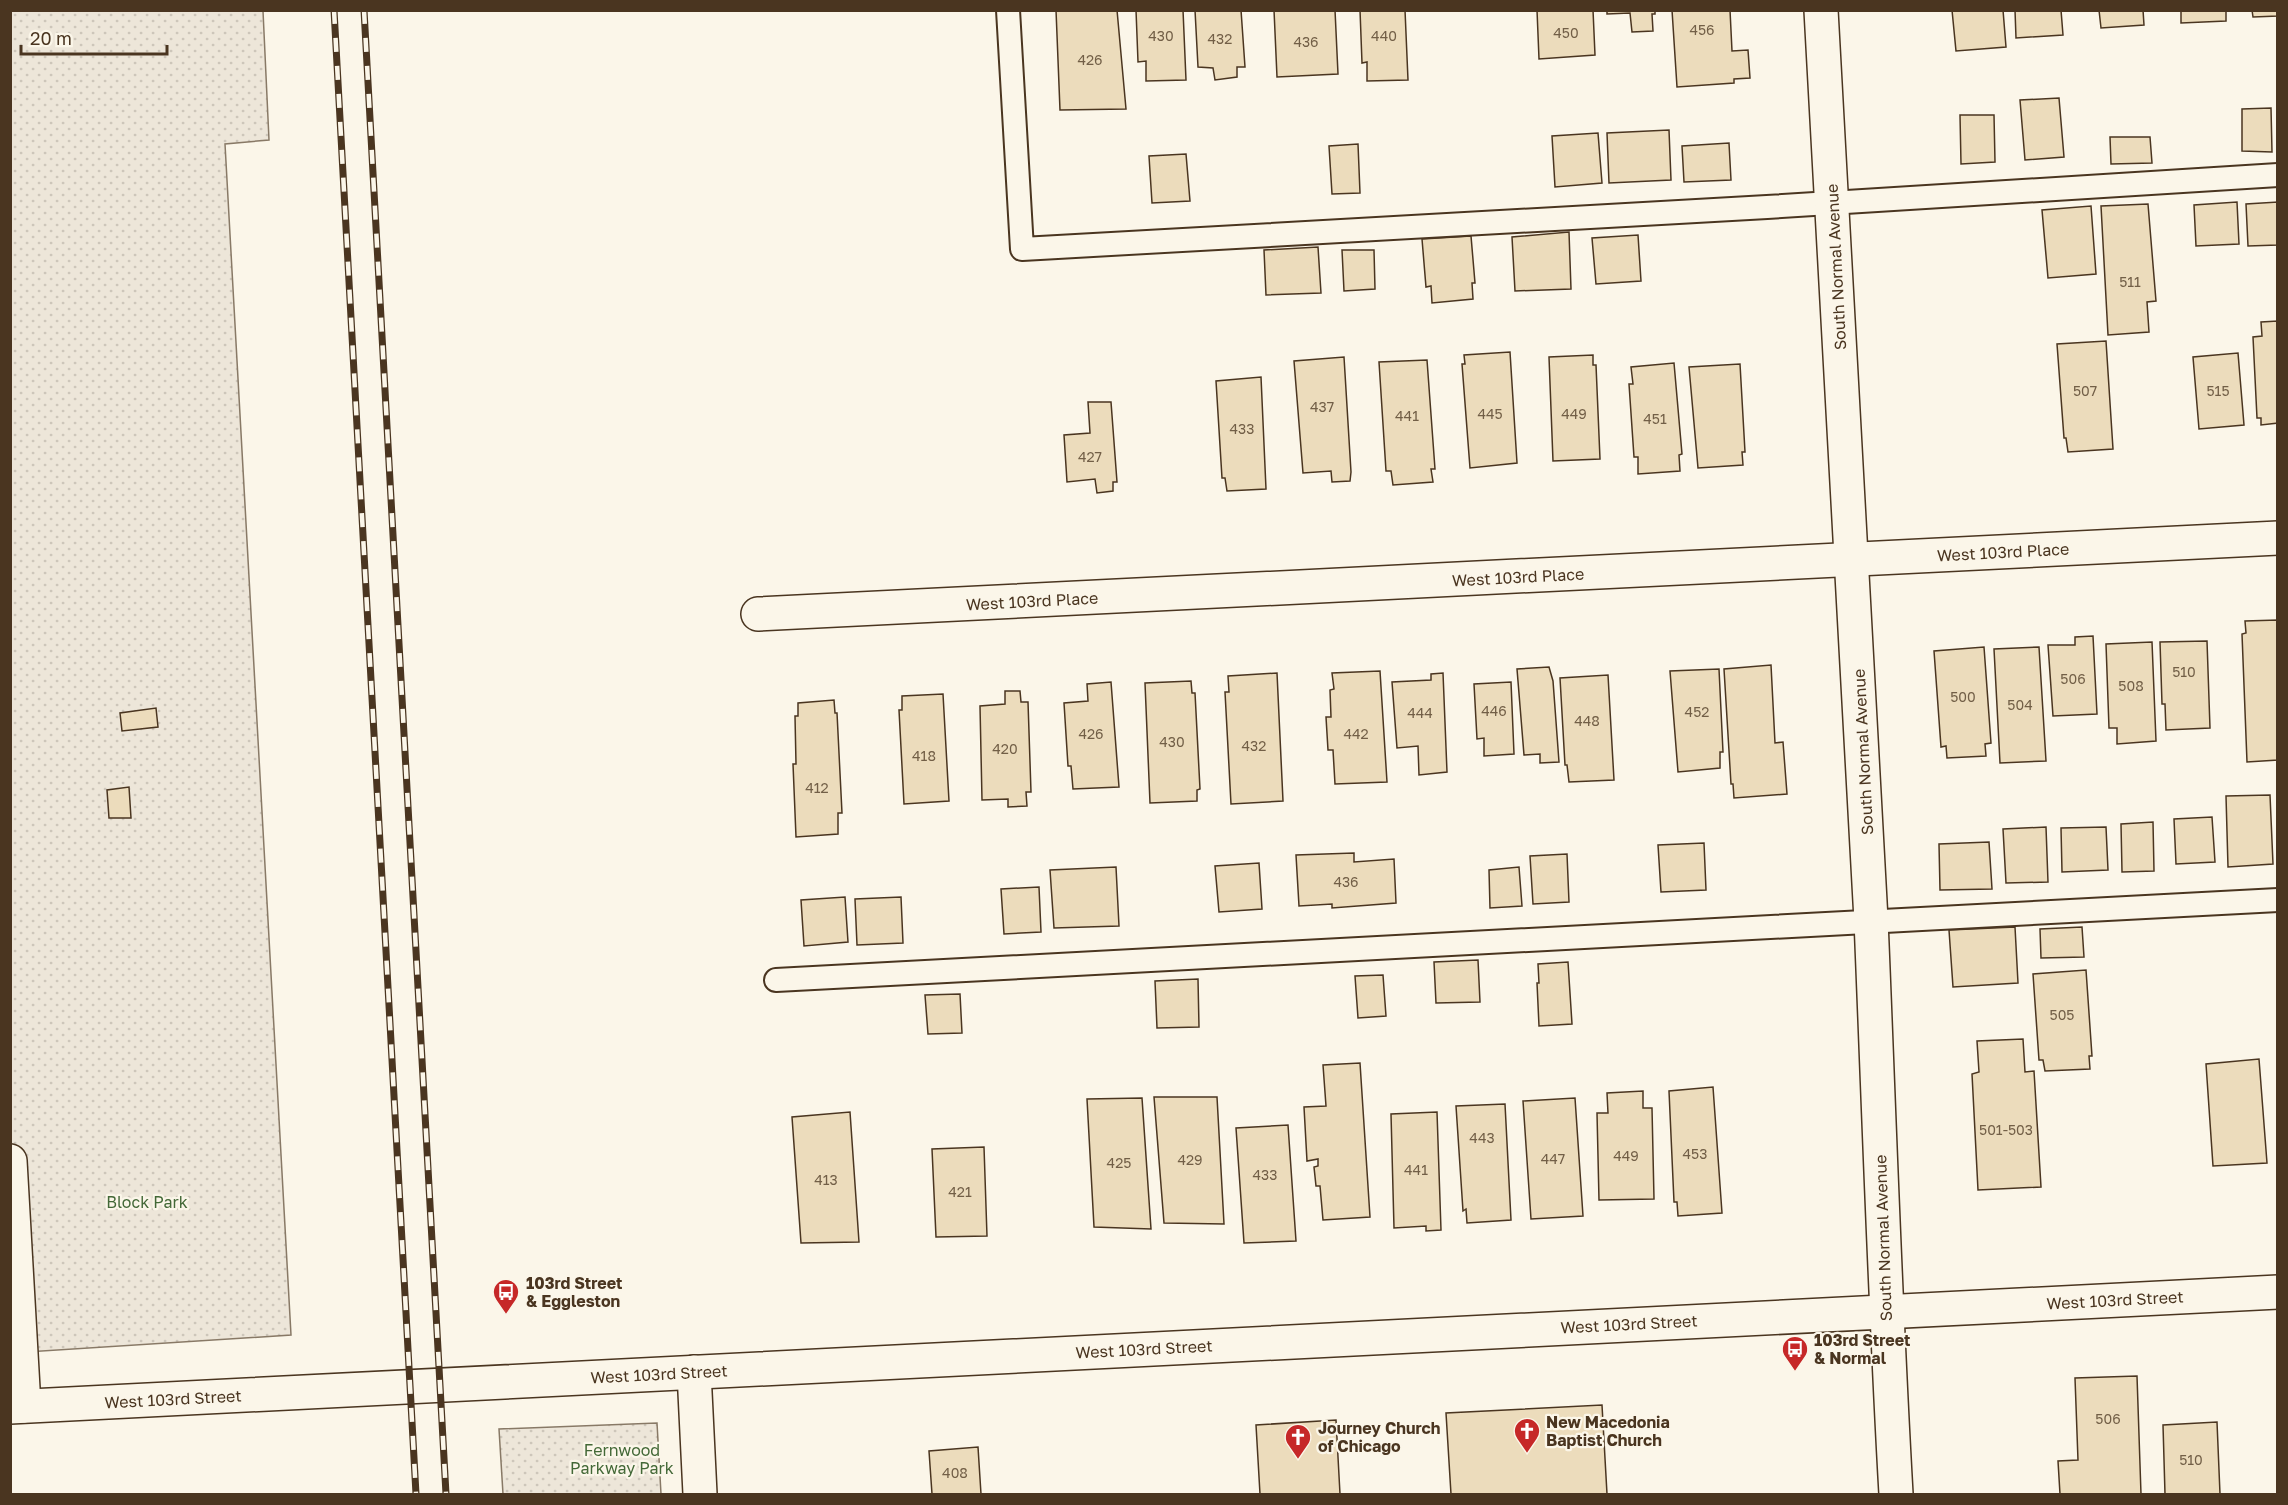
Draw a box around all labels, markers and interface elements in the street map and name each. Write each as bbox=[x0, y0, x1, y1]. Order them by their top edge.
scale bar bbox=[21, 18, 166, 56]
house number: 456 bbox=[1689, 21, 1715, 38]
house number: 450 bbox=[1553, 24, 1579, 41]
text: 20 m bbox=[30, 27, 72, 49]
house number: 430 bbox=[1148, 27, 1174, 44]
house number: 440 bbox=[1371, 27, 1397, 44]
house number: 432 bbox=[1208, 30, 1232, 47]
house number: 436 bbox=[1293, 33, 1319, 50]
house number: 426 bbox=[1077, 51, 1103, 68]
street label: South Normal Avenue bbox=[1822, 183, 1850, 351]
house number: 511 bbox=[2119, 273, 2141, 290]
house number: 507 bbox=[2073, 382, 2097, 399]
house number: 515 bbox=[2206, 382, 2230, 399]
house number: 437 bbox=[1310, 398, 1334, 415]
house number: 445 bbox=[1477, 405, 1503, 422]
house number: 449 bbox=[1561, 405, 1587, 422]
house number: 441 bbox=[1395, 407, 1419, 424]
house number: 451 bbox=[1643, 410, 1667, 427]
house number: 433 bbox=[1230, 420, 1254, 437]
house number: 427 bbox=[1078, 448, 1102, 465]
street label: West 103rd Place bbox=[1936, 539, 2070, 565]
street label: West 103rd Place bbox=[1451, 564, 1585, 590]
street label: West 103rd Place bbox=[965, 588, 1099, 614]
house number: 510 bbox=[2172, 663, 2196, 680]
street label: South Normal Avenue bbox=[1849, 668, 1877, 836]
house number: 506 bbox=[2060, 670, 2086, 687]
house number: 508 bbox=[2118, 677, 2144, 694]
house number: 500 bbox=[1950, 688, 1976, 705]
house number: 504 bbox=[2007, 696, 2033, 713]
house number: 446 bbox=[1481, 702, 1507, 719]
house number: 452 bbox=[1685, 703, 1709, 720]
house number: 444 bbox=[1407, 704, 1433, 721]
house number: 448 bbox=[1574, 712, 1600, 729]
house number: 426 bbox=[1078, 725, 1104, 742]
house number: 442 bbox=[1343, 725, 1369, 742]
house number: 430 bbox=[1159, 733, 1185, 750]
house number: 432 bbox=[1242, 737, 1266, 754]
house number: 420 bbox=[992, 740, 1018, 757]
house number: 418 bbox=[912, 747, 936, 764]
house number: 412 bbox=[805, 779, 829, 796]
house number: 436 bbox=[1333, 873, 1359, 890]
house number: 505 bbox=[2050, 1006, 2074, 1023]
house number: 501-503 bbox=[1979, 1121, 2033, 1138]
house number: 443 bbox=[1469, 1129, 1495, 1146]
house number: 453 bbox=[1683, 1145, 1707, 1162]
house number: 449 bbox=[1613, 1147, 1639, 1164]
house number: 447 bbox=[1541, 1150, 1565, 1167]
house number: 429 bbox=[1177, 1151, 1203, 1168]
house number: 425 bbox=[1107, 1154, 1131, 1171]
street label: South Normal Avenue bbox=[1870, 1154, 1896, 1322]
house number: 441 bbox=[1404, 1161, 1428, 1178]
house number: 433 bbox=[1253, 1166, 1277, 1183]
house number: 413 bbox=[814, 1171, 838, 1188]
house number: 421 bbox=[948, 1183, 972, 1200]
park label: Block Park bbox=[106, 1192, 188, 1212]
place label: 103rd Street & Eggleston bbox=[526, 1273, 622, 1311]
bus stop icon: 103rd Street & Eggleston bbox=[491, 1277, 521, 1315]
street label: West 103rd Street bbox=[2046, 1286, 2184, 1314]
street label: West 103rd Street bbox=[1560, 1310, 1698, 1338]
place label: 103rd Street & Normal bbox=[1814, 1330, 1910, 1368]
bus stop icon: 103rd Street & Normal bbox=[1780, 1334, 1810, 1372]
street label: West 103rd Street bbox=[1075, 1335, 1213, 1363]
street label: West 103rd Street bbox=[590, 1360, 728, 1388]
street label: West 103rd Street bbox=[104, 1385, 242, 1413]
house number: 506 bbox=[2095, 1410, 2121, 1427]
place label: New Macedonia Baptist Church bbox=[1546, 1412, 1670, 1450]
church icon: New Macedonia Baptist Church bbox=[1512, 1416, 1542, 1454]
place label: Journey Church of Chicago bbox=[1318, 1418, 1440, 1456]
church icon: Journey Church of Chicago bbox=[1283, 1422, 1313, 1460]
park label: Fernwood Parkway Park bbox=[570, 1440, 674, 1478]
house number: 510 bbox=[2179, 1451, 2203, 1468]
house number: 408 bbox=[942, 1464, 968, 1481]

